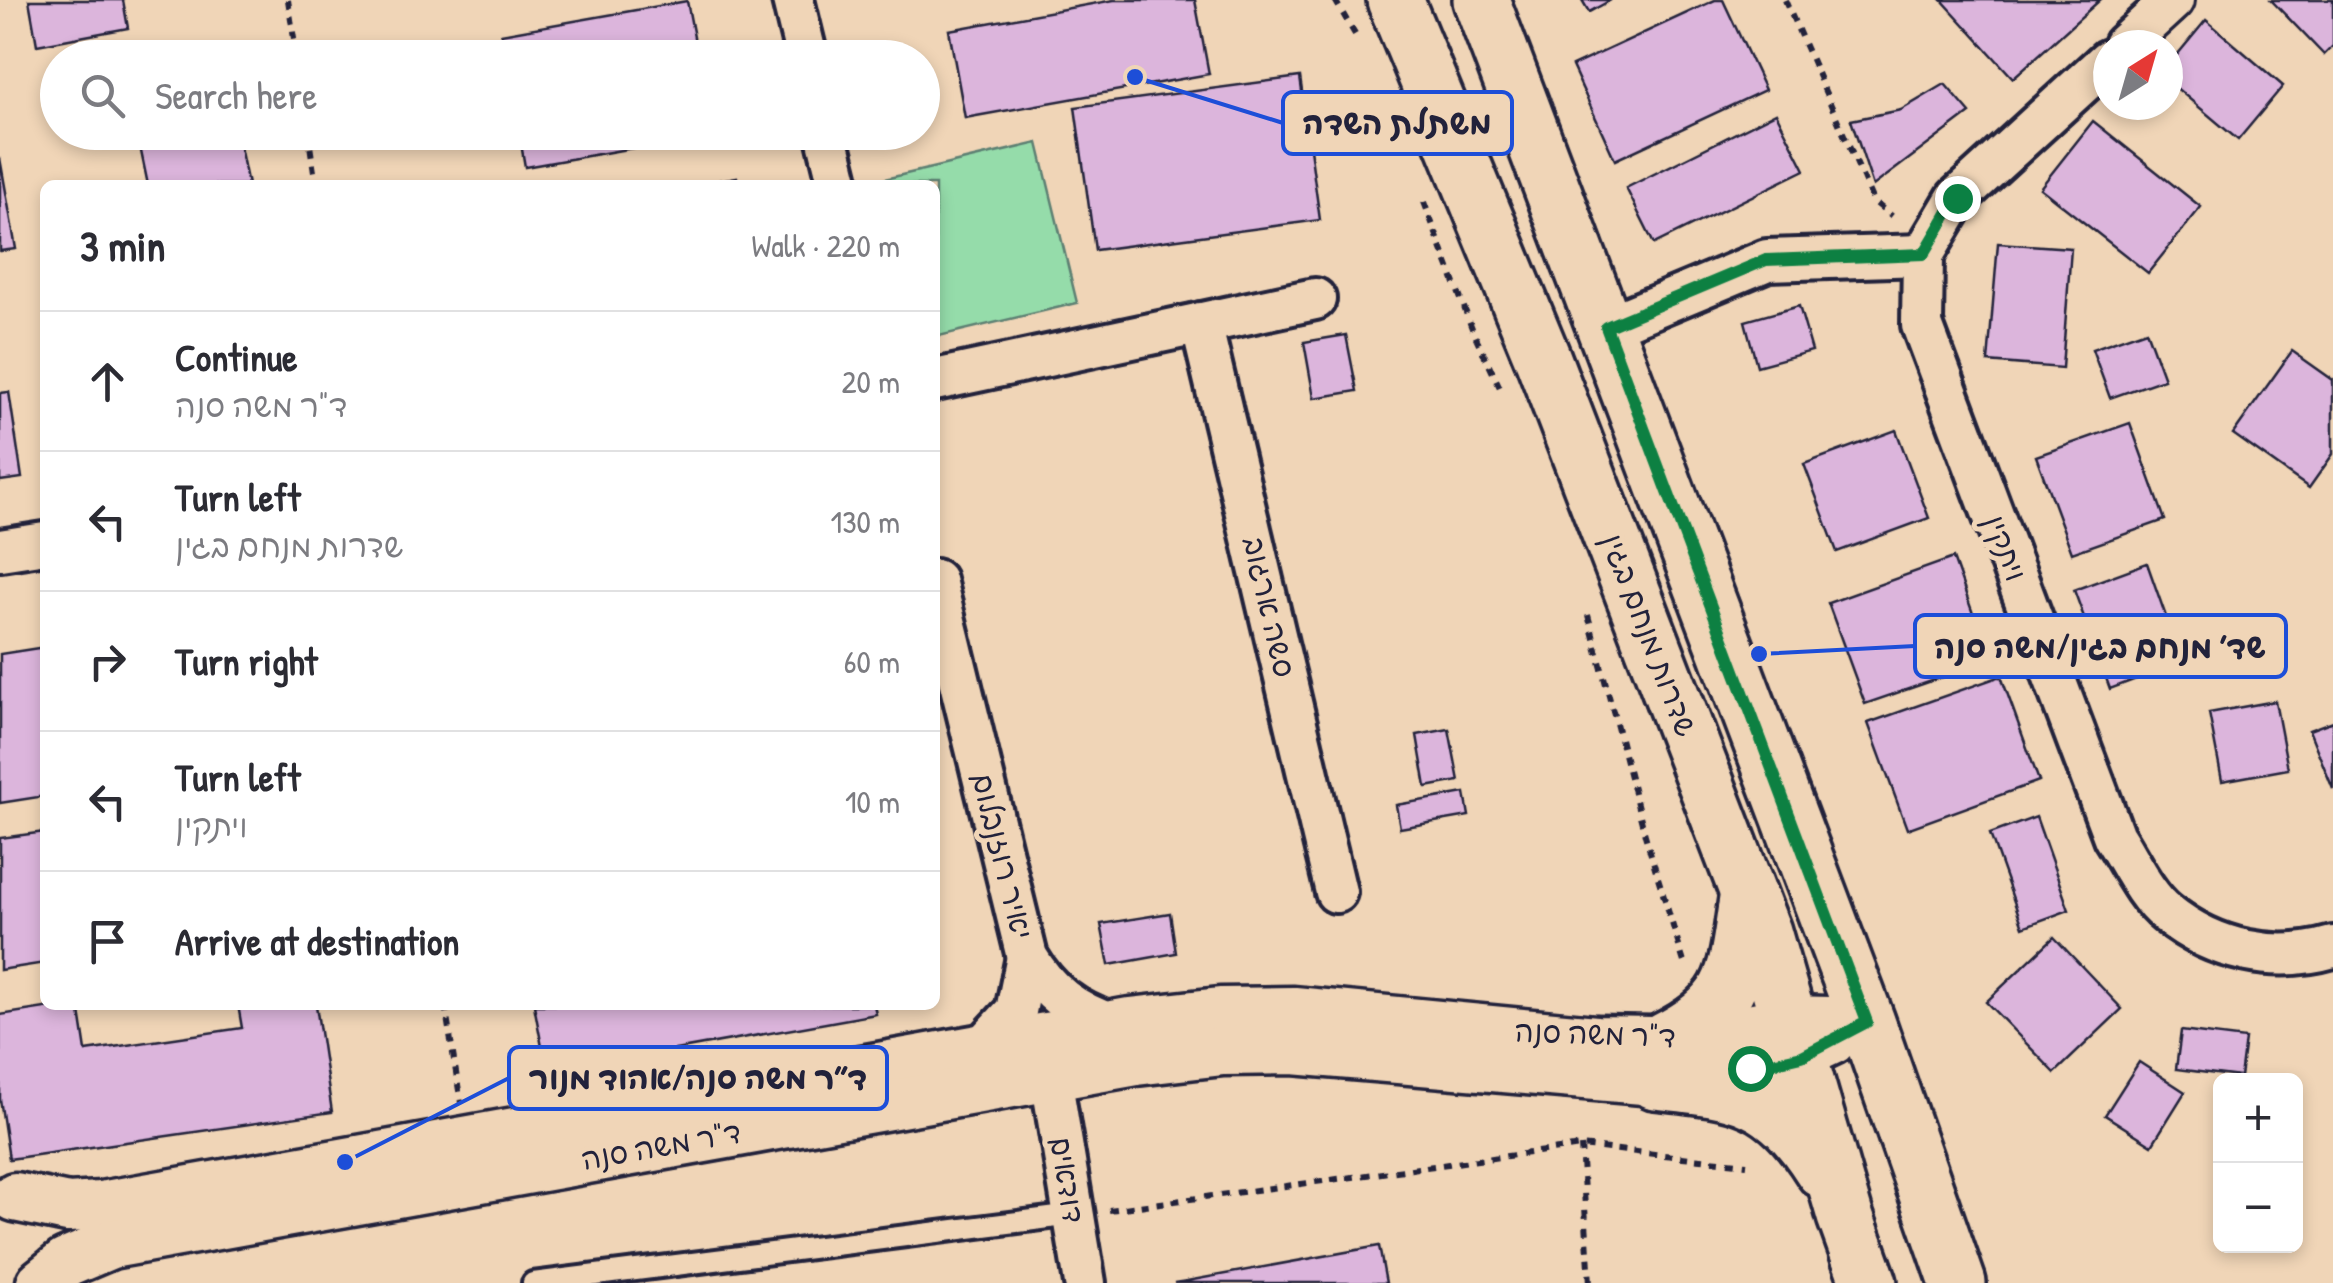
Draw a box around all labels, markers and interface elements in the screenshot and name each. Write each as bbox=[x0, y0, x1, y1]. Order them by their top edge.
north arrow bbox=[2093, 30, 2183, 120]
search box bbox=[40, 40, 940, 150]
icon: search bbox=[75, 68, 130, 123]
text: Search here bbox=[155, 69, 317, 121]
callout: משתלת השדה bbox=[1283, 92, 1512, 154]
text: משתלת השדה bbox=[1302, 101, 1492, 144]
route end bbox=[1935, 176, 1981, 222]
text: 3 min bbox=[80, 217, 165, 274]
text: Walk · 220 m bbox=[751, 224, 900, 267]
text: Continue bbox=[175, 331, 297, 383]
icon: ahead bbox=[80, 354, 135, 409]
text: 20 m bbox=[842, 360, 900, 403]
text: ד"ר משה סנה bbox=[175, 384, 347, 427]
text: Turn left bbox=[175, 471, 300, 523]
icon: left bbox=[80, 494, 135, 549]
text: 130 m bbox=[831, 500, 900, 543]
street label: ויתקין bbox=[1975, 509, 2037, 587]
text: שדרות מנחם בגין bbox=[175, 524, 403, 567]
street label: שדרות מנחם בגין bbox=[1593, 527, 1707, 742]
street label: סשה ארגוב bbox=[1234, 532, 1306, 681]
callout: שד׳ מנחם בגין/משה סנה bbox=[1915, 615, 2286, 677]
text: שד׳ מנחם בגין/משה סנה bbox=[1934, 625, 2266, 668]
icon: right bbox=[80, 634, 135, 689]
text: Turn right bbox=[175, 635, 318, 687]
text: 60 m bbox=[844, 640, 900, 683]
text: Turn left bbox=[175, 751, 300, 803]
street label: יאיר רוזנבלום bbox=[963, 768, 1043, 943]
icon: left bbox=[80, 774, 135, 829]
text: 10 m bbox=[845, 780, 900, 823]
text: ויתקין bbox=[175, 804, 248, 847]
icon: arrive bbox=[80, 914, 135, 969]
text: Arrive at destination bbox=[175, 915, 459, 967]
street label: ד"ר משה סנה bbox=[1514, 1010, 1676, 1056]
route start bbox=[1728, 1046, 1774, 1092]
callout: ד״ר משה סנה/אהוד מנור bbox=[509, 1047, 887, 1109]
text: ד״ר משה סנה/אהוד מנור bbox=[529, 1056, 867, 1099]
map controls bbox=[2213, 1073, 2303, 1253]
button: + bbox=[2213, 1073, 2303, 1163]
street label: ד"ר משה סנה bbox=[578, 1111, 744, 1179]
street label: דודאים bbox=[1041, 1134, 1095, 1226]
button: − bbox=[2213, 1163, 2303, 1253]

